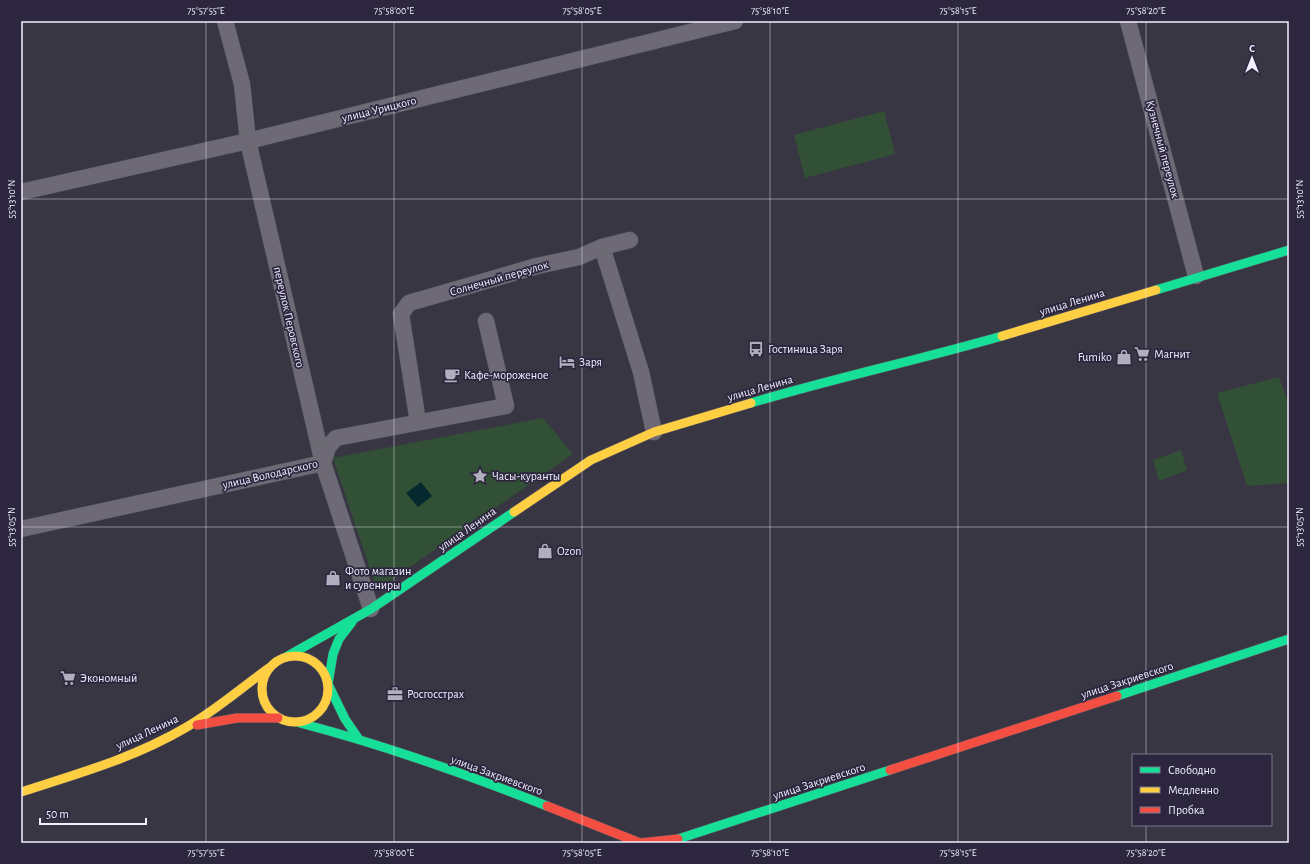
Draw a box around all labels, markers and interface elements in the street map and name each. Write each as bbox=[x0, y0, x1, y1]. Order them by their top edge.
text: 75°57'55"E bbox=[187, 6, 225, 16]
text: 75°58'00"E bbox=[374, 6, 414, 16]
text: 75°58'05"E bbox=[563, 6, 602, 16]
text: 75°58'10"E bbox=[751, 6, 789, 16]
text: 75°58'15"E bbox=[939, 6, 977, 16]
text: 75°58'20"E bbox=[1126, 6, 1166, 16]
north arrow bbox=[1232, 38, 1272, 78]
text: С bbox=[1249, 43, 1255, 54]
street label: улица Урицкого bbox=[340, 94, 418, 125]
street label: Кузнечный переулок bbox=[1143, 99, 1182, 200]
text: 55°13'10"N bbox=[7, 180, 17, 218]
text: 55°13'10"N bbox=[1295, 180, 1305, 218]
street label: Солнечный переулок bbox=[448, 258, 550, 299]
street label: переулок Перовского bbox=[271, 265, 306, 369]
street label: улица Ленина bbox=[1037, 286, 1107, 319]
bus stop icon: Гостиница Заря bbox=[747, 340, 765, 358]
place label: Гостиница Заря bbox=[768, 343, 843, 355]
supermarket icon: Магнит bbox=[1133, 345, 1151, 363]
shop icon: Fumiko bbox=[1115, 348, 1133, 366]
place label: Магнит bbox=[1154, 348, 1191, 360]
place label: Fumiko bbox=[1078, 351, 1112, 363]
hotel icon: Заря bbox=[558, 353, 576, 371]
place label: Заря bbox=[579, 356, 602, 368]
cafe icon: Кафе-мороженое bbox=[443, 366, 461, 384]
place label: Кафе-мороженое bbox=[464, 369, 548, 381]
street label: улица Ленина bbox=[725, 373, 795, 404]
street label: улица Володарского bbox=[220, 457, 319, 492]
place icon: Часы-куранты bbox=[471, 467, 489, 485]
place label: Часы-куранты bbox=[492, 470, 560, 483]
street label: улица Ленина bbox=[435, 504, 499, 555]
text: 55°13'05"N bbox=[7, 507, 17, 547]
text: 55°13'05"N bbox=[1295, 507, 1305, 547]
shop icon: Ozon bbox=[536, 542, 554, 560]
place label: Ozon bbox=[557, 545, 581, 557]
place label: Фото магазин и сувениры bbox=[345, 565, 411, 592]
shop icon: Фото магазин и сувениры bbox=[324, 569, 342, 587]
street label: улица Закриевского bbox=[1078, 659, 1175, 702]
supermarket icon: Экономный bbox=[59, 669, 77, 687]
place label: Экономный bbox=[80, 672, 137, 684]
office icon: Росгосстрах bbox=[386, 685, 404, 703]
place label: Росгосстрах bbox=[407, 688, 465, 700]
street label: улица Ленина bbox=[113, 712, 181, 753]
street label: улица Закриевского bbox=[448, 753, 545, 798]
legend bbox=[1132, 754, 1272, 826]
street label: улица Закриевского bbox=[770, 760, 867, 803]
text: Свободно bbox=[1168, 764, 1216, 776]
text: Медленно bbox=[1168, 784, 1219, 796]
scale bar bbox=[40, 800, 146, 826]
text: Пробка bbox=[1168, 804, 1205, 816]
text: 50 m bbox=[46, 808, 69, 820]
text: 75°57'55"E bbox=[187, 848, 225, 858]
text: 75°58'00"E bbox=[374, 848, 414, 858]
text: 75°58'05"E bbox=[563, 848, 602, 858]
text: 75°58'10"E bbox=[751, 848, 789, 858]
text: 75°58'15"E bbox=[939, 848, 977, 858]
text: 75°58'20"E bbox=[1126, 848, 1166, 858]

